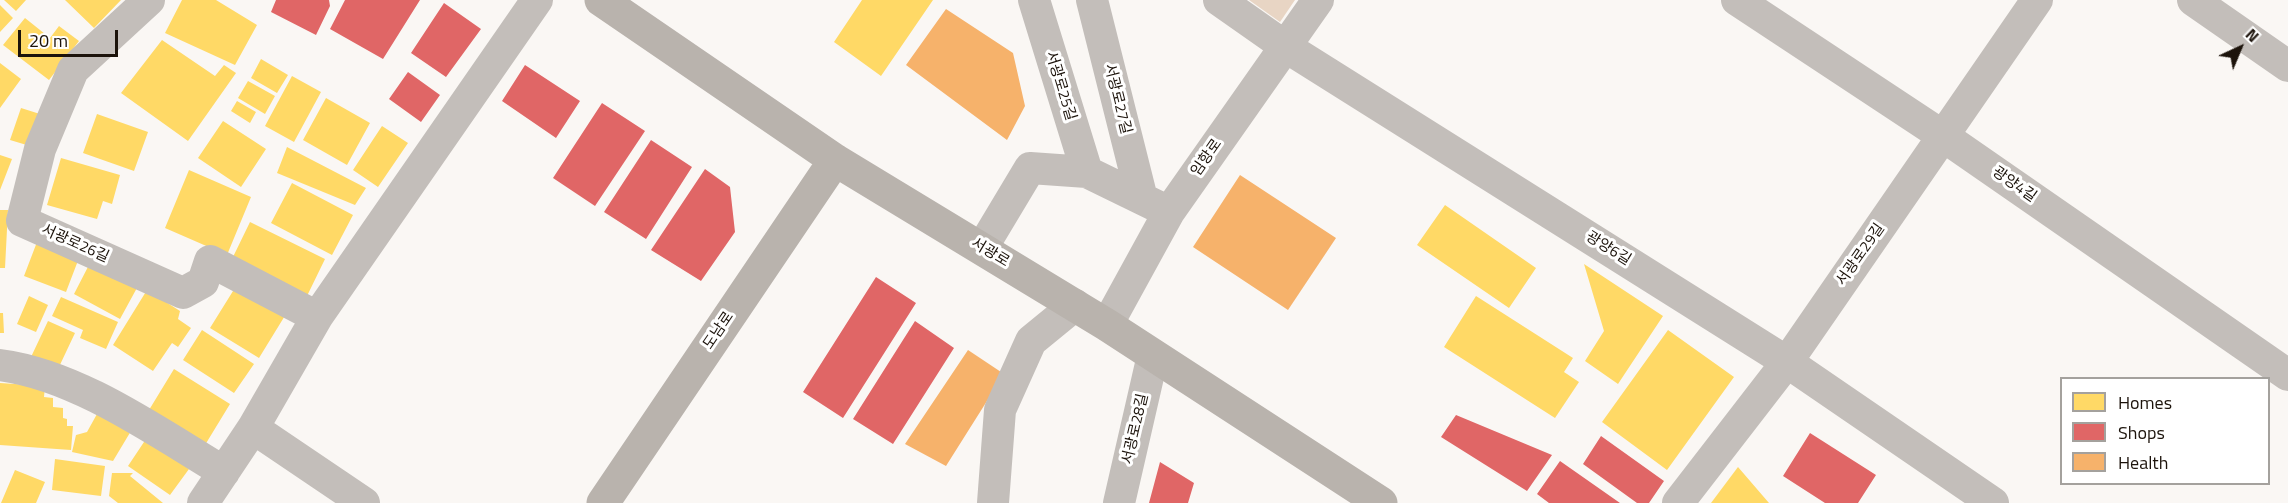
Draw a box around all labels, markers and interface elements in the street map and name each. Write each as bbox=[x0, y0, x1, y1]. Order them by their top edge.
scale bar bbox=[21, 18, 122, 56]
north arrow bbox=[2210, 18, 2270, 78]
text: N bbox=[2240, 23, 2265, 48]
text: 20 m bbox=[29, 27, 68, 54]
street label: 서광로25길 bbox=[1041, 49, 1079, 123]
street label: 서광로27길 bbox=[1100, 62, 1134, 136]
street label: 임항로 bbox=[1188, 136, 1226, 180]
street label: 광양4길 bbox=[1988, 163, 2040, 207]
street label: 서광로29길 bbox=[1833, 220, 1889, 290]
street label: 서광로26길 bbox=[38, 221, 112, 267]
street label: 광양6길 bbox=[1582, 228, 1634, 270]
street label: 서광로 bbox=[968, 235, 1012, 271]
street label: 도남로 bbox=[700, 309, 738, 353]
legend bbox=[2060, 377, 2270, 485]
text: Homes bbox=[2118, 389, 2172, 416]
street label: 서광로28길 bbox=[1119, 392, 1153, 466]
text: Shops bbox=[2118, 419, 2165, 446]
text: Health bbox=[2118, 449, 2168, 476]

